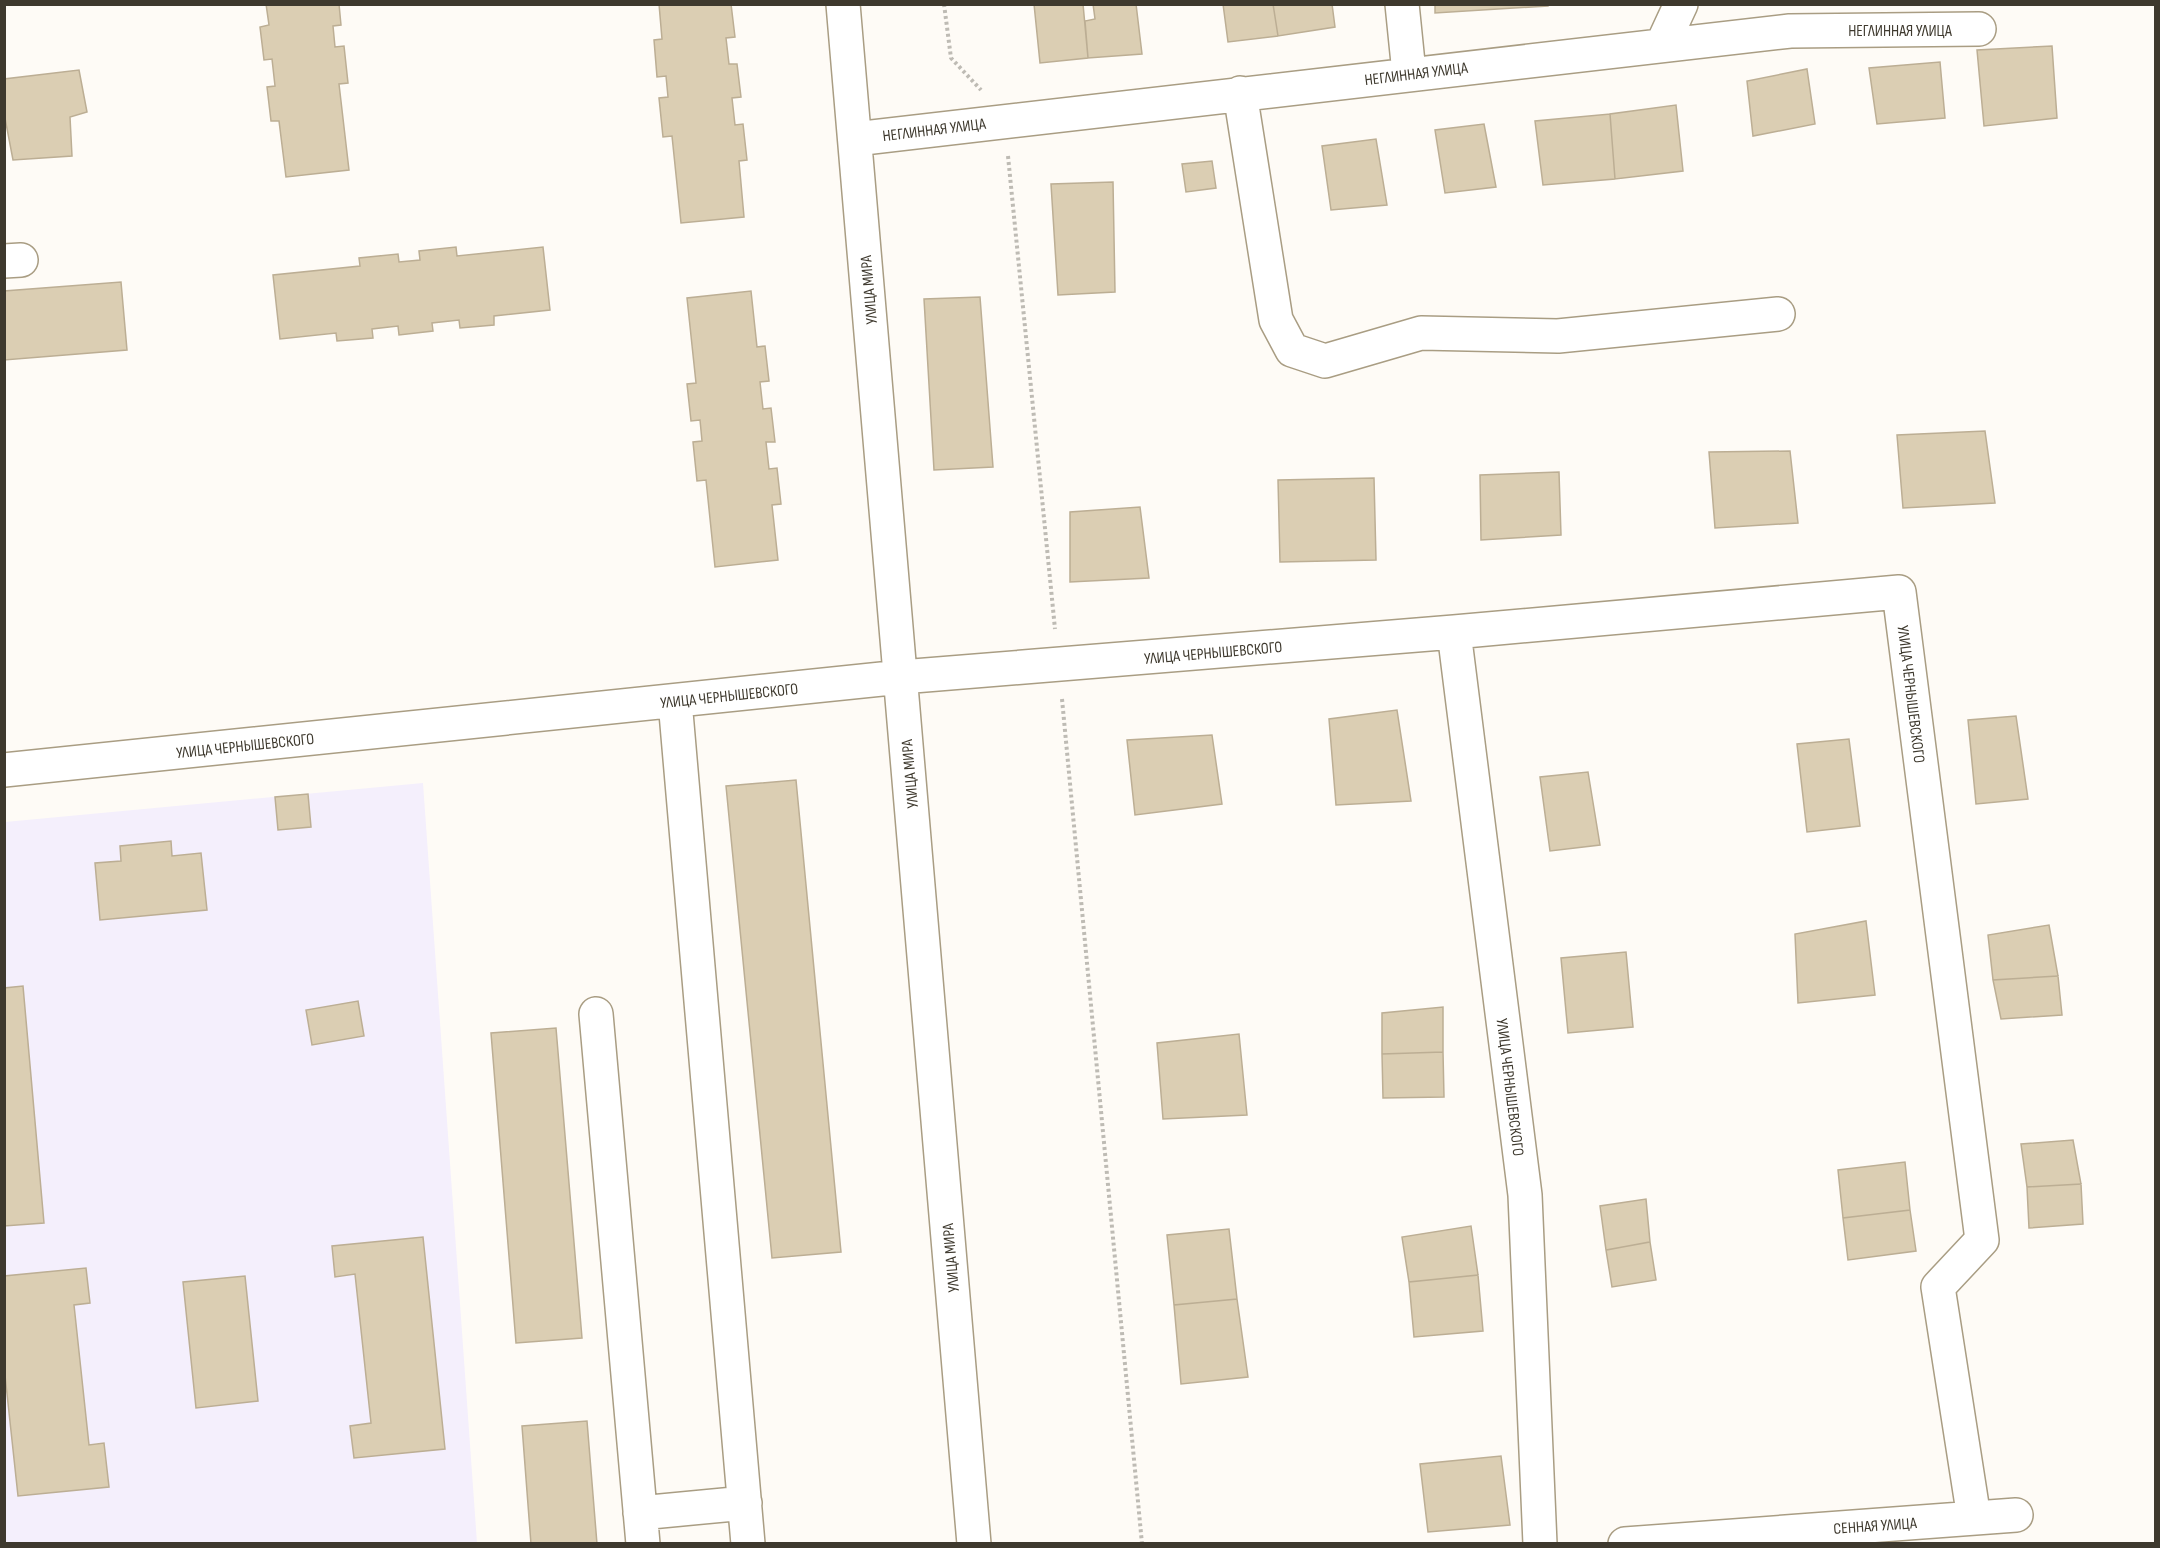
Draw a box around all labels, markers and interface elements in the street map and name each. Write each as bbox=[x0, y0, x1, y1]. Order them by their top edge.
street label: НЕГЛИННАЯ УЛИЦА bbox=[1848, 22, 1952, 41]
street label: НЕГЛИННАЯ УЛИЦА bbox=[1364, 59, 1469, 90]
street label: НЕГЛИННАЯ УЛИЦА bbox=[882, 115, 987, 146]
street label: УЛИЦА МИРА bbox=[857, 254, 882, 325]
street label: УЛИЦА ЧЕРНЫШЕВСКОГО bbox=[1893, 624, 1928, 764]
street label: УЛИЦА ЧЕРНЫШЕВСКОГО bbox=[1143, 638, 1283, 669]
street label: УЛИЦА ЧЕРНЫШЕВСКОГО bbox=[659, 680, 799, 713]
street label: УЛИЦА ЧЕРНЫШЕВСКОГО bbox=[175, 730, 315, 763]
street label: УЛИЦА МИРА bbox=[898, 738, 923, 809]
street label: УЛИЦА ЧЕРНЫШЕВСКОГО bbox=[1492, 1017, 1527, 1157]
street label: УЛИЦА МИРА bbox=[939, 1222, 964, 1293]
street label: СЕННАЯ УЛИЦА bbox=[1833, 1514, 1917, 1539]

